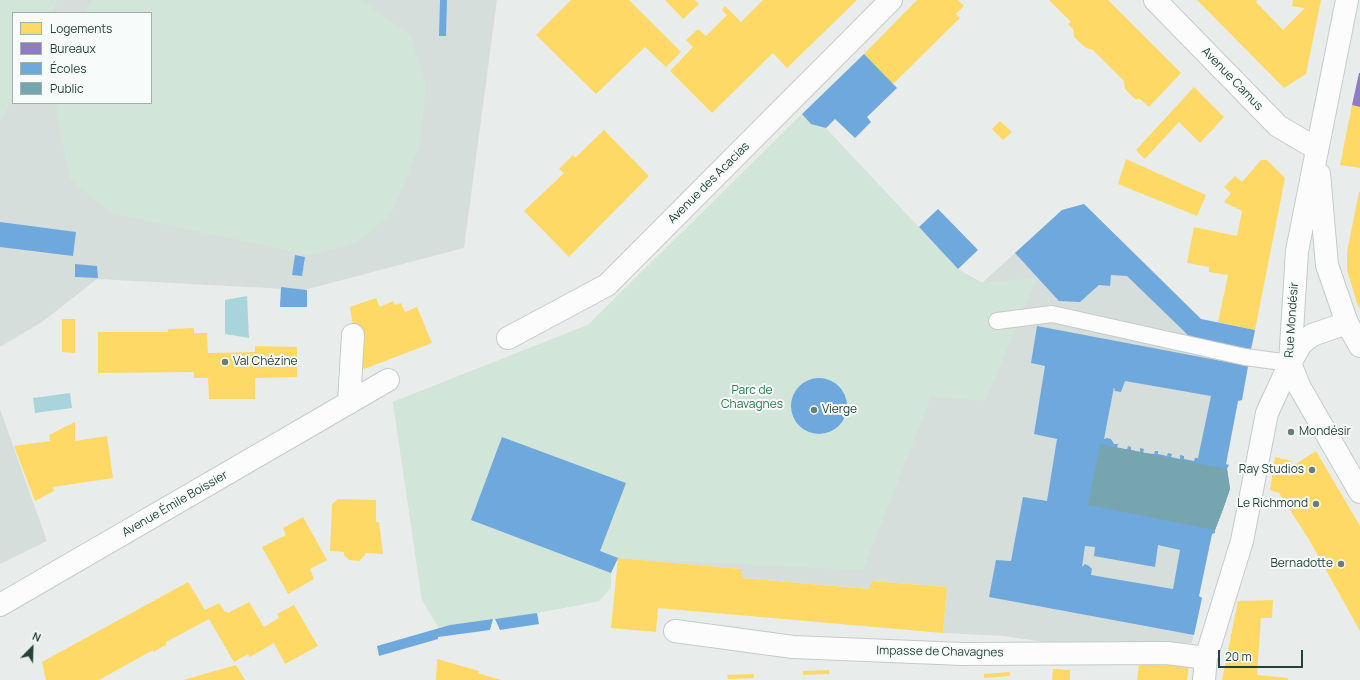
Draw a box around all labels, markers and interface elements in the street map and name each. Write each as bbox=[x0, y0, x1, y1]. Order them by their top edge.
legend bbox=[12, 12, 152, 104]
text: Logements bbox=[50, 20, 112, 37]
text: Bureaux bbox=[50, 40, 96, 57]
street label: Avenue Camus bbox=[1198, 44, 1266, 114]
text: Écoles bbox=[50, 60, 87, 77]
text: Public bbox=[50, 80, 84, 97]
street label: Avenue des Acacias bbox=[665, 139, 753, 227]
street label: Rue Mondésir bbox=[1282, 282, 1302, 358]
place label: Val Chézine bbox=[233, 355, 298, 369]
marker: Val Chézine bbox=[220, 357, 230, 367]
park label: Parc de Chavagnes bbox=[721, 384, 783, 412]
place label: Vierge bbox=[822, 403, 857, 417]
marker: Vierge bbox=[809, 405, 819, 415]
place label: Mondésir bbox=[1299, 425, 1351, 439]
marker: Mondésir bbox=[1286, 427, 1296, 437]
place label: Ray Studios bbox=[1239, 463, 1304, 477]
marker: Ray Studios bbox=[1307, 465, 1317, 475]
street label: Avenue Émile Boissier bbox=[120, 468, 230, 540]
place label: Le Richmond bbox=[1237, 497, 1308, 511]
marker: Le Richmond bbox=[1311, 499, 1321, 509]
place label: Bernadotte bbox=[1270, 557, 1333, 571]
marker: Bernadotte bbox=[1336, 559, 1346, 569]
north arrow bbox=[12, 628, 52, 668]
text: N bbox=[30, 628, 43, 645]
scale bar bbox=[1220, 642, 1305, 668]
street label: Impasse de Chavagnes bbox=[876, 644, 1004, 660]
text: 20 m bbox=[1225, 648, 1252, 665]

